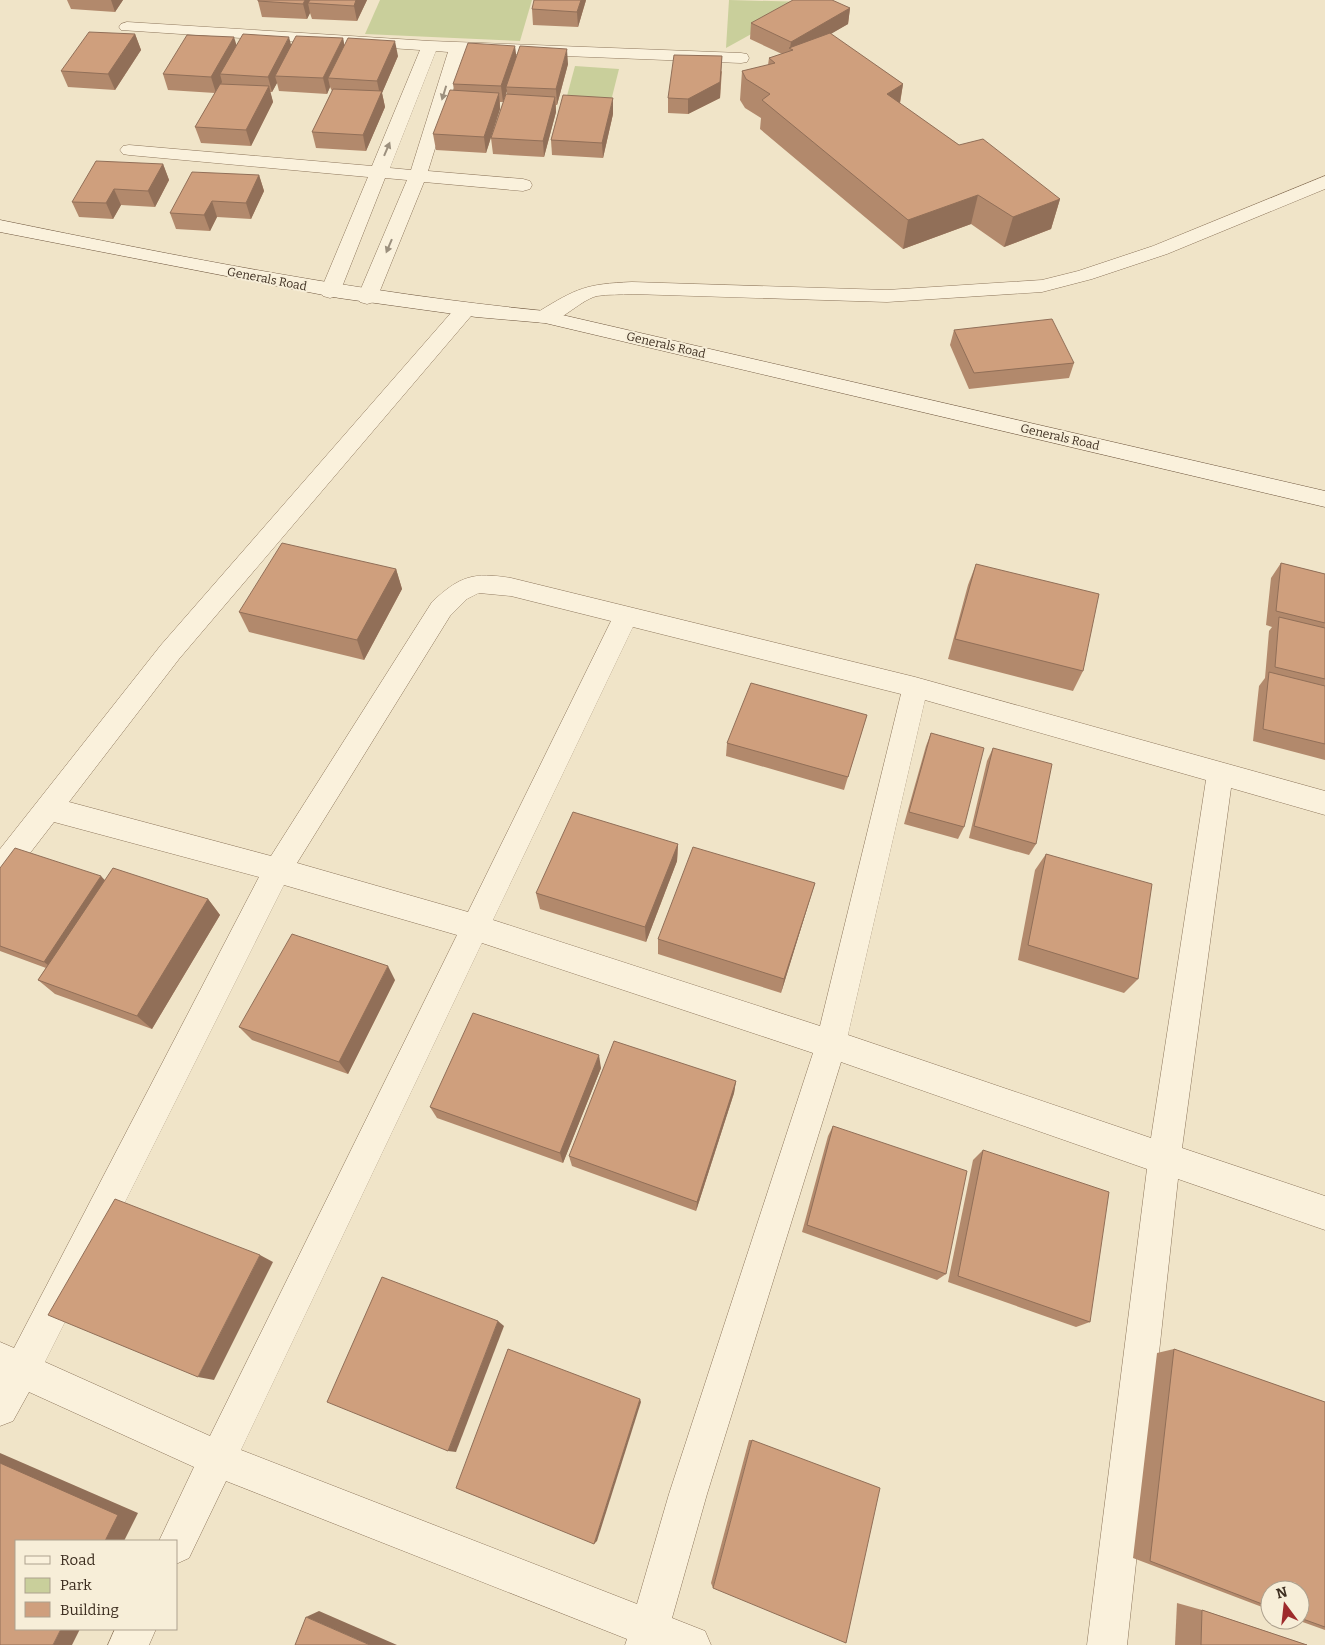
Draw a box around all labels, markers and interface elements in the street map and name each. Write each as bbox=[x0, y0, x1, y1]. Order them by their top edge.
one-way arrow bbox=[439, 86, 447, 101]
one-way arrow bbox=[384, 142, 392, 156]
one-way arrow bbox=[384, 239, 392, 253]
street label: Generals Road bbox=[226, 264, 308, 294]
street label: Generals Road bbox=[625, 329, 707, 361]
street label: Generals Road bbox=[1019, 421, 1101, 453]
legend bbox=[15, 1540, 178, 1630]
text: Road bbox=[60, 1551, 95, 1569]
text: Park bbox=[60, 1576, 92, 1594]
north arrow bbox=[1260, 1580, 1310, 1630]
text: N bbox=[1274, 1583, 1289, 1603]
text: Building bbox=[60, 1601, 119, 1619]

